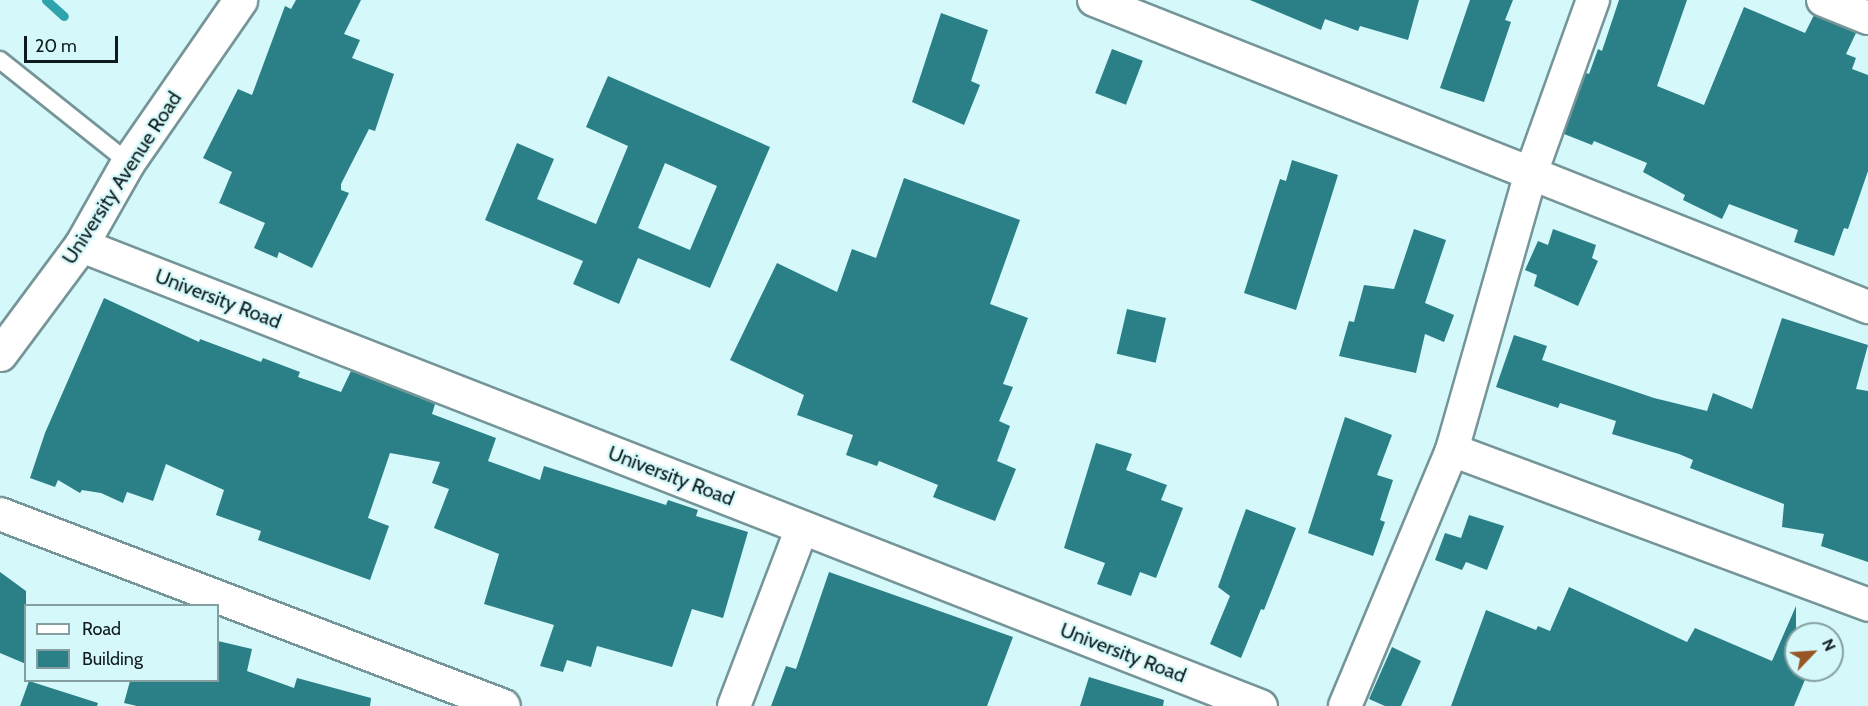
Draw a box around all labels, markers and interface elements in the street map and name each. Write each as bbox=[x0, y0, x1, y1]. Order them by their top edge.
scale bar bbox=[27, 24, 122, 62]
text: 20 m bbox=[35, 35, 77, 57]
street label: University Avenue Road bbox=[57, 87, 187, 269]
street label: University Road bbox=[152, 264, 284, 334]
street label: University Road bbox=[605, 441, 737, 511]
legend bbox=[24, 604, 219, 682]
text: Road bbox=[82, 618, 121, 640]
street label: University Road bbox=[1057, 618, 1189, 688]
north arrow bbox=[1784, 622, 1844, 682]
text: N bbox=[1818, 636, 1840, 654]
text: Building bbox=[82, 648, 143, 670]

